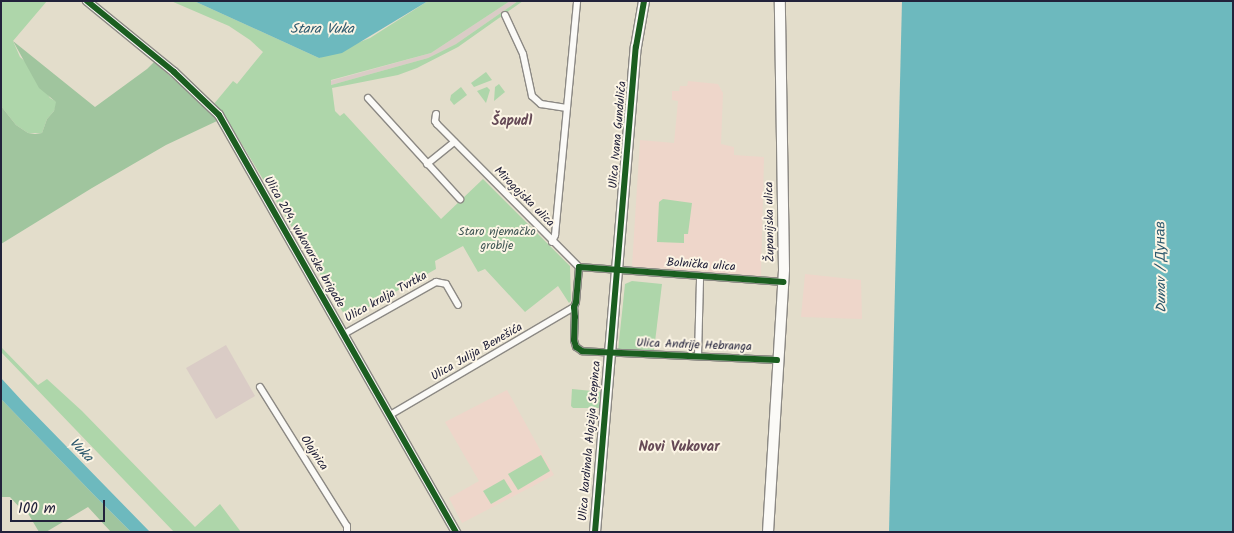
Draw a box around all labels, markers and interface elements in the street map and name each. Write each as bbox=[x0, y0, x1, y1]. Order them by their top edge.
water label: Stara Vuka bbox=[290, 21, 354, 37]
street label: Ulica Ivana Gundulića bbox=[606, 81, 630, 189]
district label: Šapudl bbox=[492, 113, 532, 129]
street label: Mirogojska ulica bbox=[491, 164, 557, 230]
street label: Ulica 204. vukovarske brigade bbox=[260, 174, 348, 310]
street label: Županijska ulica bbox=[762, 182, 778, 262]
water label: Dunav / Дунав bbox=[1152, 221, 1170, 313]
park label: Staro njemačko groblje bbox=[458, 225, 536, 253]
street label: Bolnička ulica bbox=[666, 255, 736, 275]
street label: Ulica kralja Tvrtka bbox=[342, 268, 430, 326]
street label: Ulica Julija Benešića bbox=[429, 320, 525, 384]
street label: Ulica Andrije Hebranga bbox=[636, 336, 752, 354]
street label: Ulica kardinala Alojzija Stepinca bbox=[576, 360, 604, 522]
street label: Olajnica bbox=[297, 433, 331, 473]
water label: Vuka bbox=[65, 434, 97, 466]
district label: Novi Vukovar bbox=[638, 439, 720, 457]
scale bar bbox=[12, 490, 108, 522]
text: 100 m bbox=[18, 497, 56, 521]

